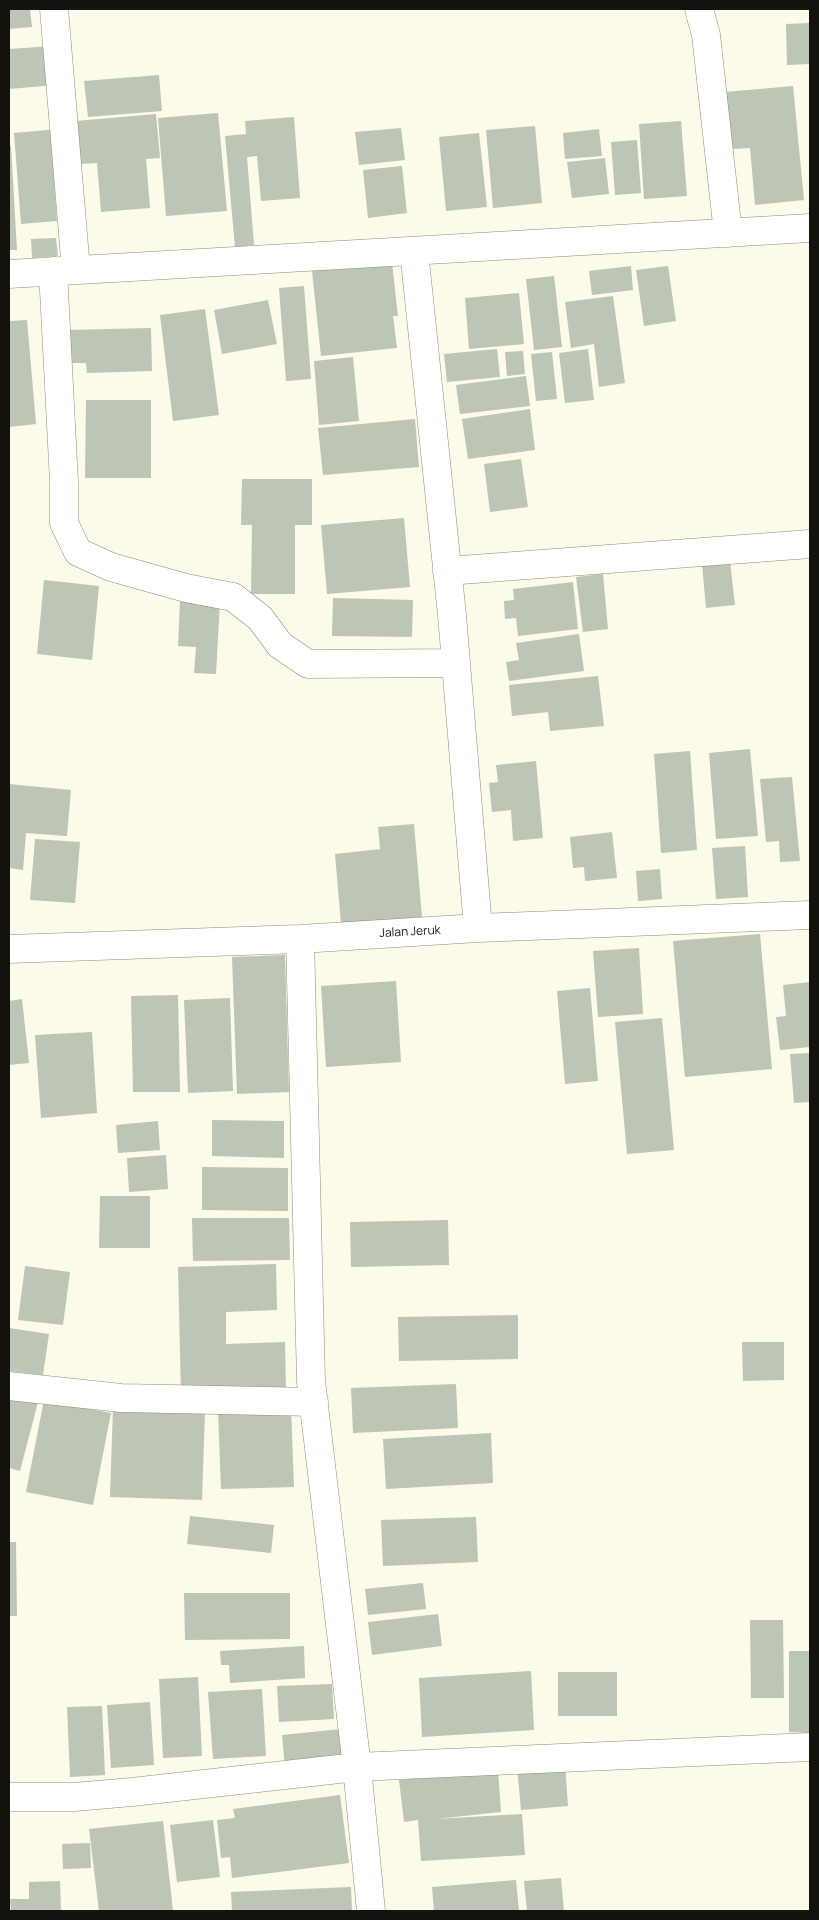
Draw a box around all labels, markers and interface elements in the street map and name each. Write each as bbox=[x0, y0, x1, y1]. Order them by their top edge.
street label: Jalan Jeruk bbox=[379, 923, 441, 941]

